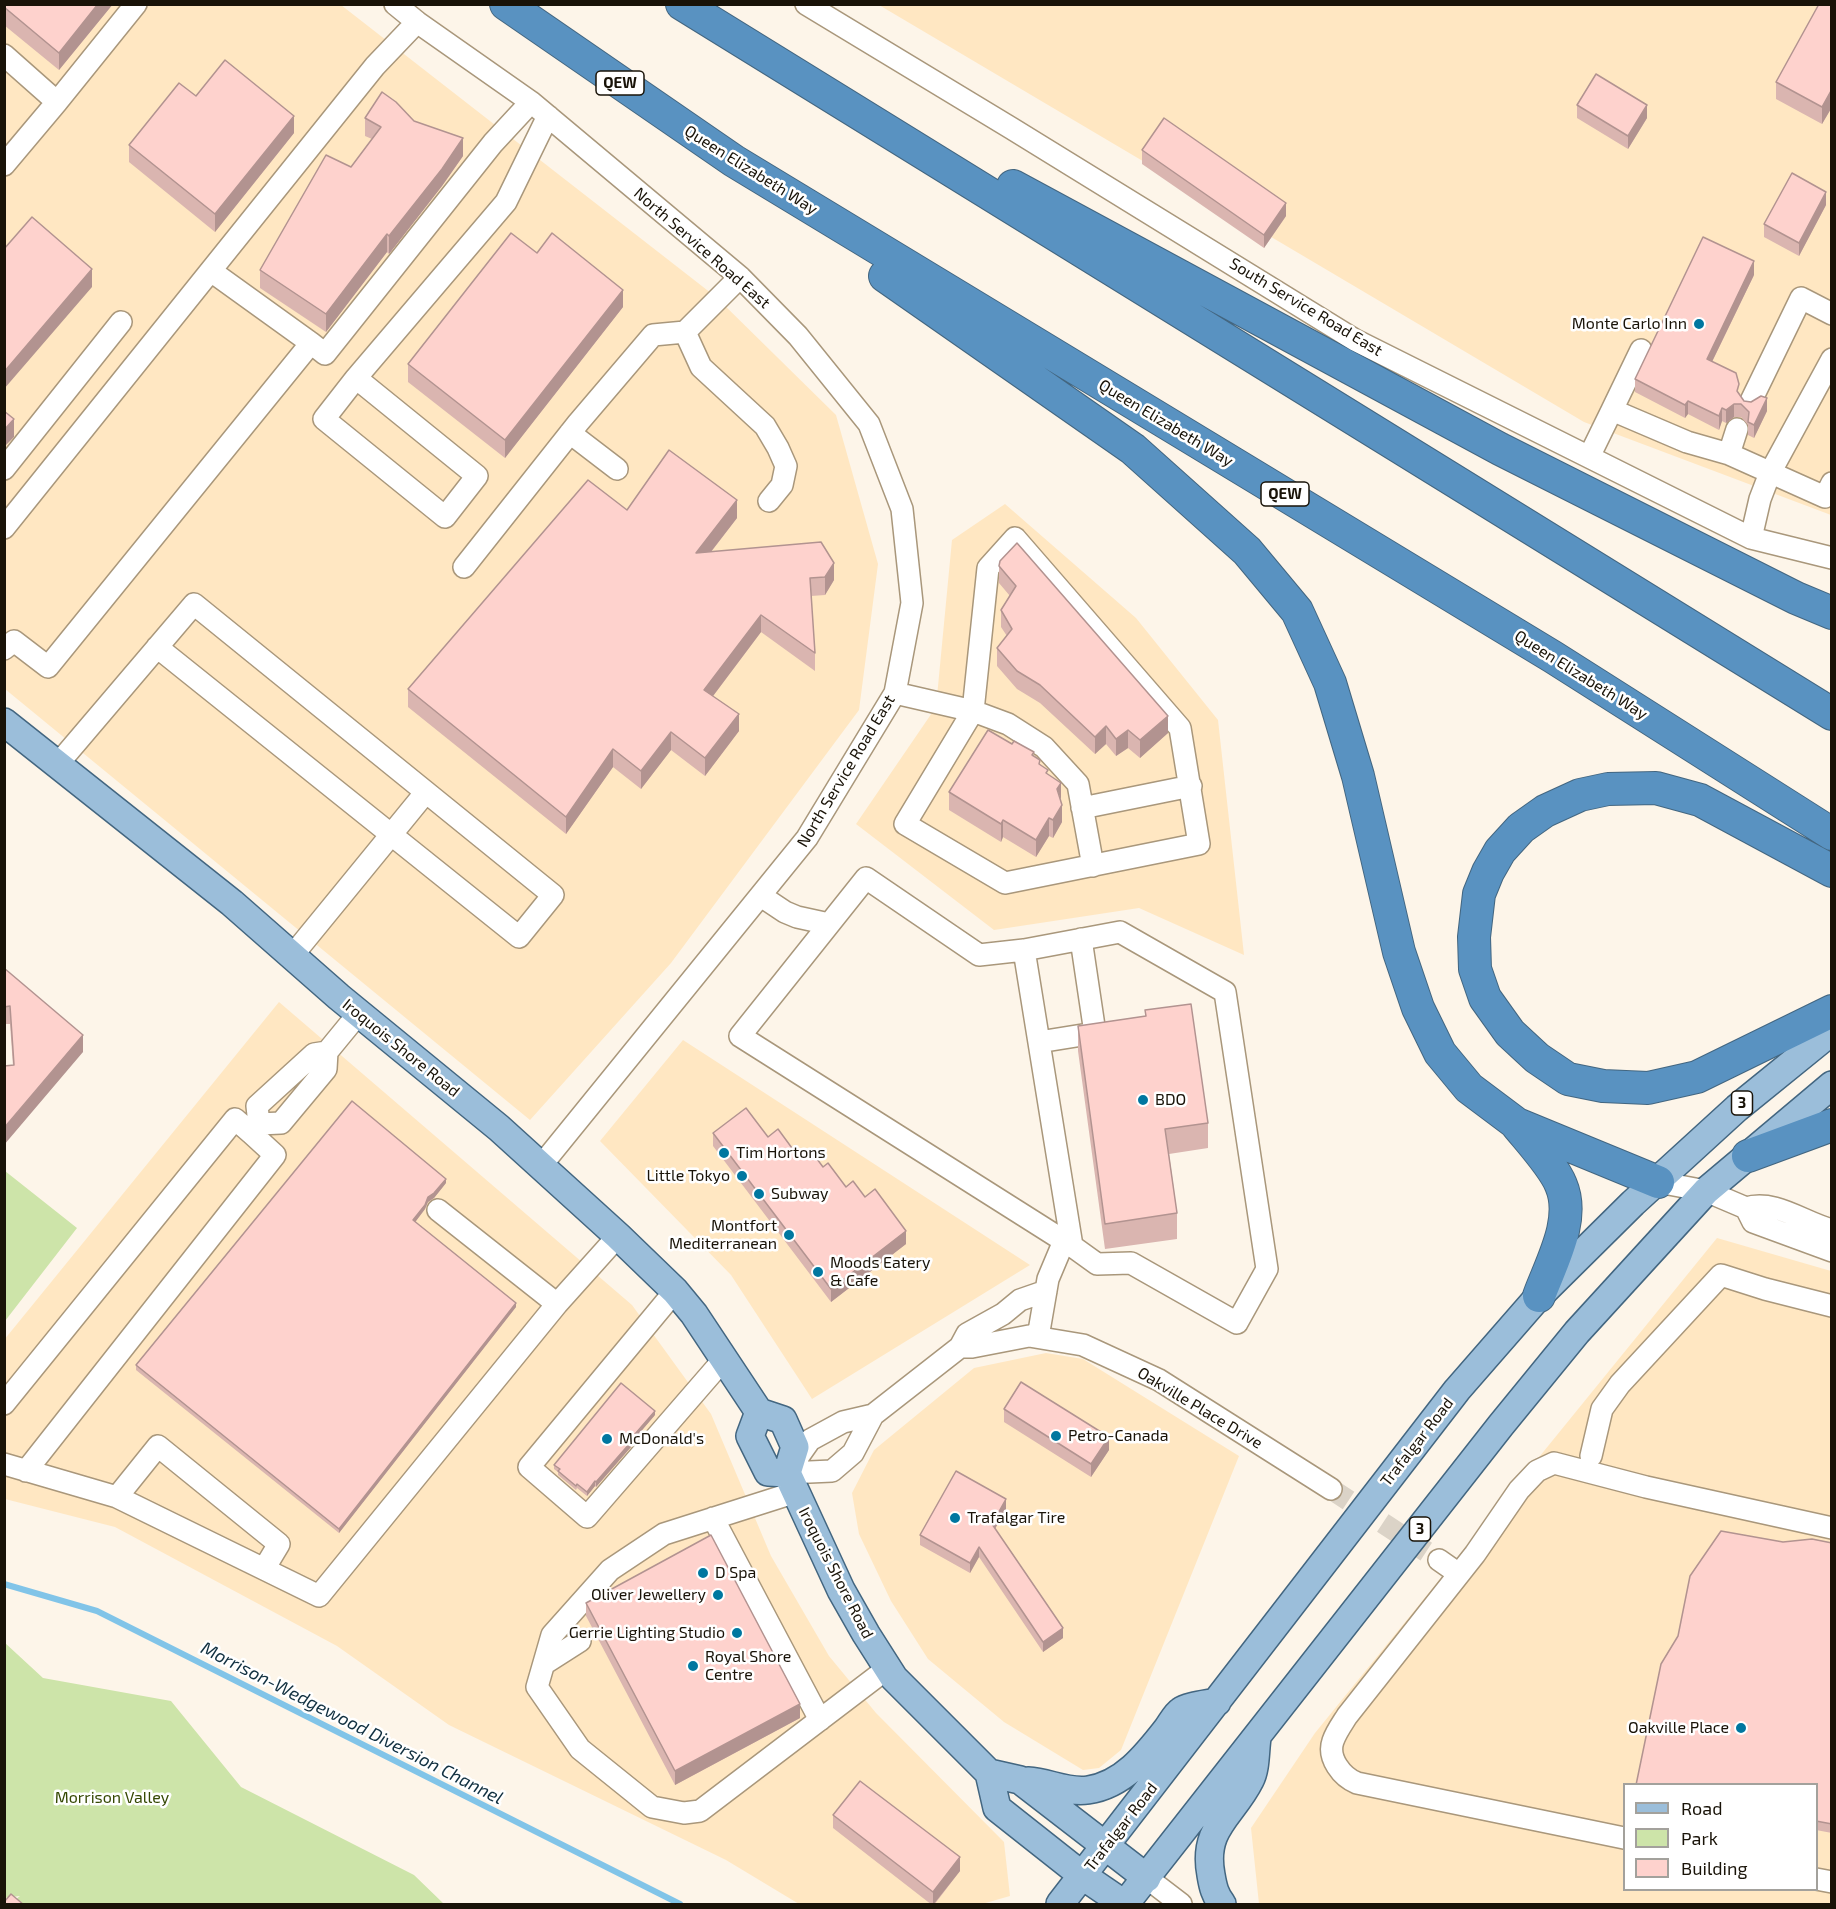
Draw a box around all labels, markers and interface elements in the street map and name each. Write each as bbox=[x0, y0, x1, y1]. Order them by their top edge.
road number: QEW bbox=[596, 71, 644, 95]
street label: Queen Elizabeth Way bbox=[681, 121, 821, 219]
street label: North Service Road East bbox=[630, 184, 774, 312]
street label: South Service Road East bbox=[1226, 254, 1386, 360]
place label: Monte Carlo Inn bbox=[1572, 314, 1687, 334]
marker: Monte Carlo Inn bbox=[1692, 317, 1706, 331]
street label: Queen Elizabeth Way bbox=[1095, 375, 1237, 471]
road number: QEW bbox=[1261, 482, 1309, 506]
street label: Queen Elizabeth Way bbox=[1511, 626, 1651, 724]
street label: North Service Road East bbox=[793, 691, 899, 851]
street label: Iroquois Shore Road bbox=[339, 995, 463, 1101]
place label: BDO bbox=[1155, 1090, 1186, 1110]
road number: 3 bbox=[1732, 1091, 1752, 1115]
marker: BDO bbox=[1136, 1093, 1150, 1107]
place label: Tim Hortons bbox=[736, 1143, 826, 1163]
marker: Tim Hortons bbox=[717, 1146, 731, 1160]
place label: Little Tokyo bbox=[647, 1166, 730, 1186]
marker: Little Tokyo bbox=[735, 1169, 749, 1183]
place label: Subway bbox=[771, 1184, 829, 1204]
marker: Subway bbox=[752, 1187, 766, 1201]
place label: Montfort Mediterranean bbox=[669, 1216, 777, 1254]
marker: Montfort Mediterranean bbox=[782, 1228, 796, 1242]
place label: Moods Eatery & Cafe bbox=[830, 1253, 930, 1291]
marker: Moods Eatery & Cafe bbox=[811, 1265, 825, 1279]
street label: Oakville Place Drive bbox=[1134, 1363, 1266, 1453]
street label: Trafalgar Road bbox=[1376, 1394, 1458, 1490]
place label: Petro-Canada bbox=[1068, 1426, 1168, 1446]
place label: McDonald's bbox=[619, 1429, 704, 1449]
marker: Petro-Canada bbox=[1049, 1429, 1063, 1443]
marker: McDonald's bbox=[600, 1432, 614, 1446]
street label: Iroquois Shore Road bbox=[795, 1504, 877, 1642]
place label: Trafalgar Tire bbox=[967, 1508, 1065, 1528]
marker: Trafalgar Tire bbox=[948, 1511, 962, 1525]
road number: 3 bbox=[1410, 1517, 1430, 1541]
place label: D Spa bbox=[715, 1563, 756, 1583]
marker: D Spa bbox=[696, 1566, 710, 1580]
place label: Oliver Jewellery bbox=[591, 1585, 706, 1605]
marker: Oliver Jewellery bbox=[711, 1588, 725, 1602]
place label: Gerrie Lighting Studio bbox=[569, 1623, 725, 1643]
marker: Gerrie Lighting Studio bbox=[730, 1626, 744, 1640]
water label: Morrison-Wedgewood Diversion Channel bbox=[197, 1637, 507, 1809]
place label: Royal Shore Centre bbox=[705, 1647, 791, 1685]
marker: Royal Shore Centre bbox=[686, 1659, 700, 1673]
place label: Oakville Place bbox=[1628, 1718, 1729, 1738]
marker: Oakville Place bbox=[1734, 1721, 1748, 1735]
street label: Trafalgar Road bbox=[1080, 1779, 1162, 1875]
legend bbox=[1623, 1783, 1818, 1891]
park label: Morrison Valley bbox=[55, 1788, 169, 1808]
text: Road bbox=[1681, 1797, 1722, 1819]
text: Park bbox=[1681, 1827, 1718, 1849]
text: Building bbox=[1681, 1857, 1748, 1879]

